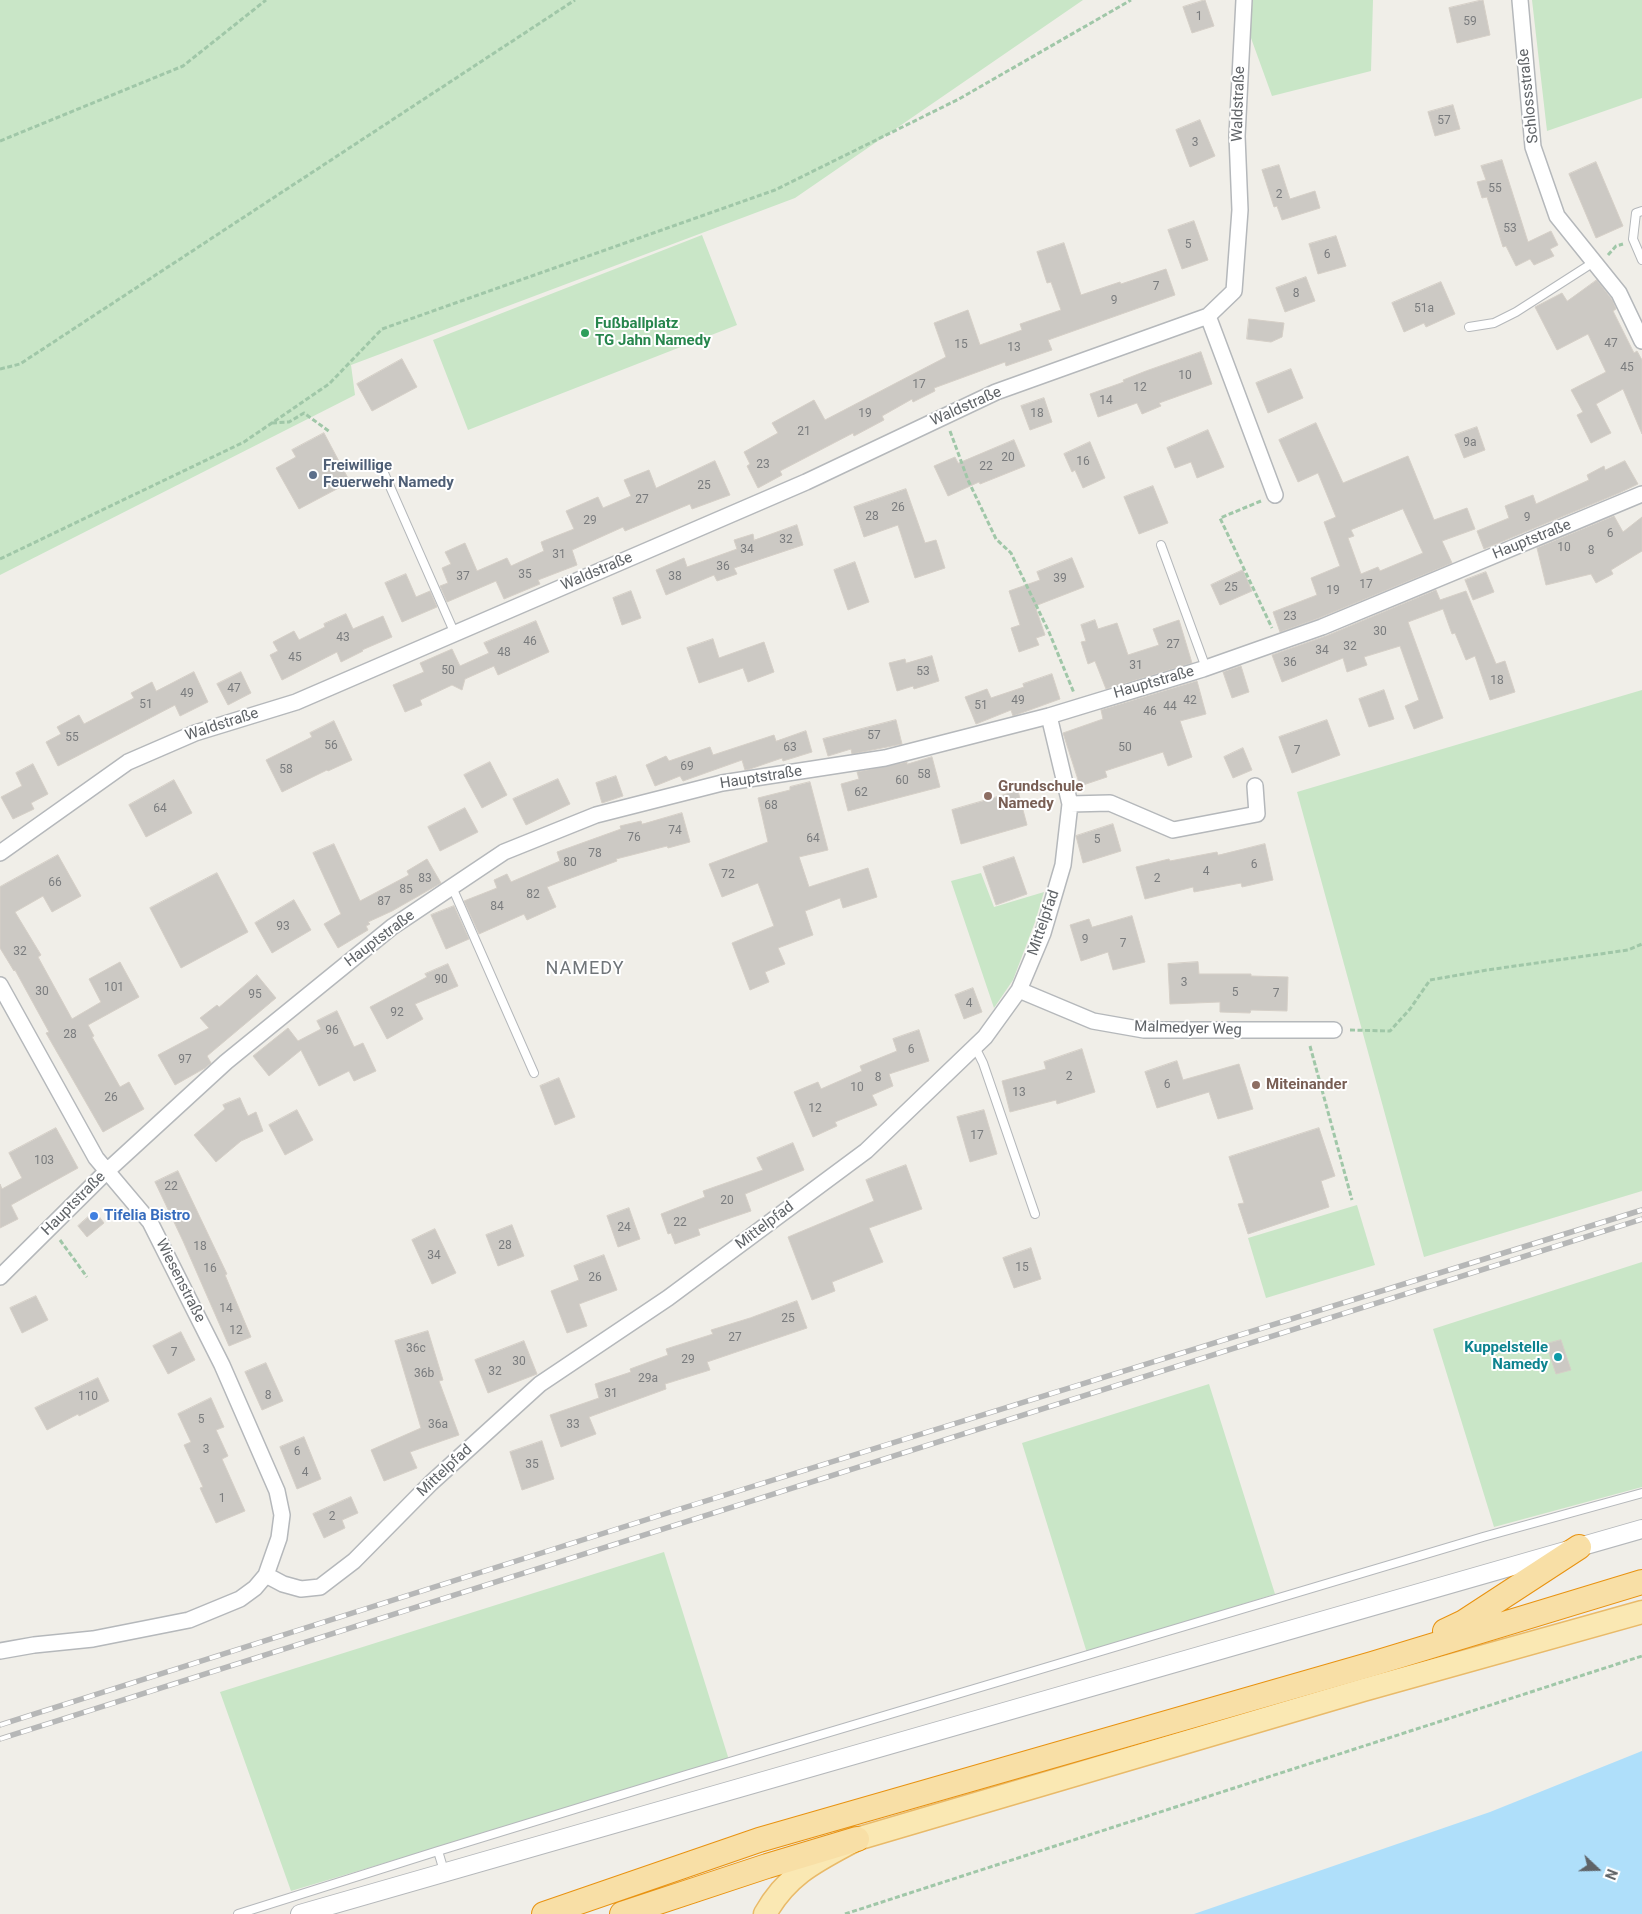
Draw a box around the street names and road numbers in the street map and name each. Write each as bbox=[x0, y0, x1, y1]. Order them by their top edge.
street label: Schlossstraße bbox=[1515, 48, 1543, 144]
street label: Waldstraße bbox=[1229, 66, 1249, 142]
street label: Waldstraße bbox=[928, 383, 1004, 431]
street label: Hauptstraße bbox=[1490, 516, 1574, 564]
street label: Waldstraße bbox=[559, 549, 635, 595]
street label: Hauptstraße bbox=[1112, 663, 1196, 703]
street label: Waldstraße bbox=[183, 705, 261, 745]
street label: Hauptstraße bbox=[719, 763, 803, 793]
street label: Mittelpfad bbox=[1024, 888, 1064, 958]
street label: Hauptstraße bbox=[341, 907, 419, 971]
street label: Malmedyer Weg bbox=[1134, 1018, 1242, 1040]
street label: Hauptstraße bbox=[38, 1168, 110, 1240]
street label: Mittelpfad bbox=[732, 1198, 798, 1254]
street label: Wiesenstraße bbox=[151, 1236, 209, 1326]
street label: Mittelpfad bbox=[414, 1441, 476, 1501]

